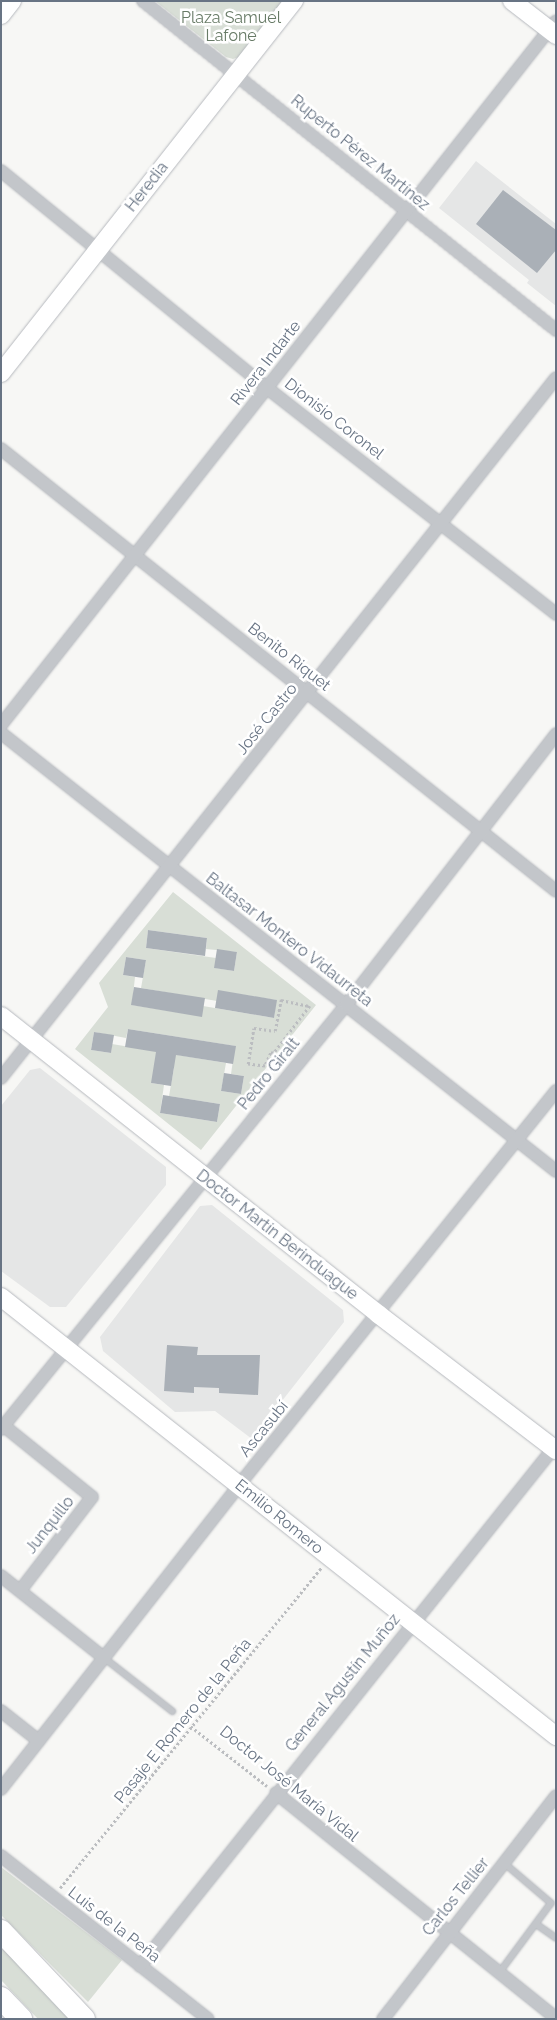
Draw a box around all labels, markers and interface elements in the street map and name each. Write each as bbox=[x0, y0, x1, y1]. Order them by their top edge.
park label: Plaza Samuel Lafone bbox=[181, 8, 281, 46]
street label: Ruperto Pérez Martínez bbox=[287, 91, 433, 215]
street label: Heredia bbox=[122, 158, 172, 216]
street label: Rivera Indarte bbox=[227, 317, 305, 409]
street label: Dionisio Coronel bbox=[281, 374, 387, 464]
street label: Benito Riquet bbox=[244, 619, 334, 695]
street label: José Castro bbox=[232, 680, 302, 758]
street label: Baltasar Montero Vidaurreta bbox=[201, 869, 377, 1011]
street label: Pedro Giralt bbox=[234, 1034, 304, 1114]
street label: Doctor Martín Berinduague bbox=[192, 1166, 362, 1304]
street label: Ascasubí bbox=[236, 1397, 292, 1461]
street label: Emilio Romero bbox=[231, 1476, 327, 1558]
street label: Junquillo bbox=[22, 1492, 78, 1558]
street label: General Agustín Muñoz bbox=[281, 1610, 405, 1756]
street label: Pasaje E Romero de la Peña bbox=[111, 1635, 255, 1807]
street label: Doctor José María Vidal bbox=[215, 1722, 363, 1846]
street label: Carlos Tellier bbox=[418, 1854, 494, 1940]
street label: Luis de la Peña bbox=[64, 1883, 164, 1967]

